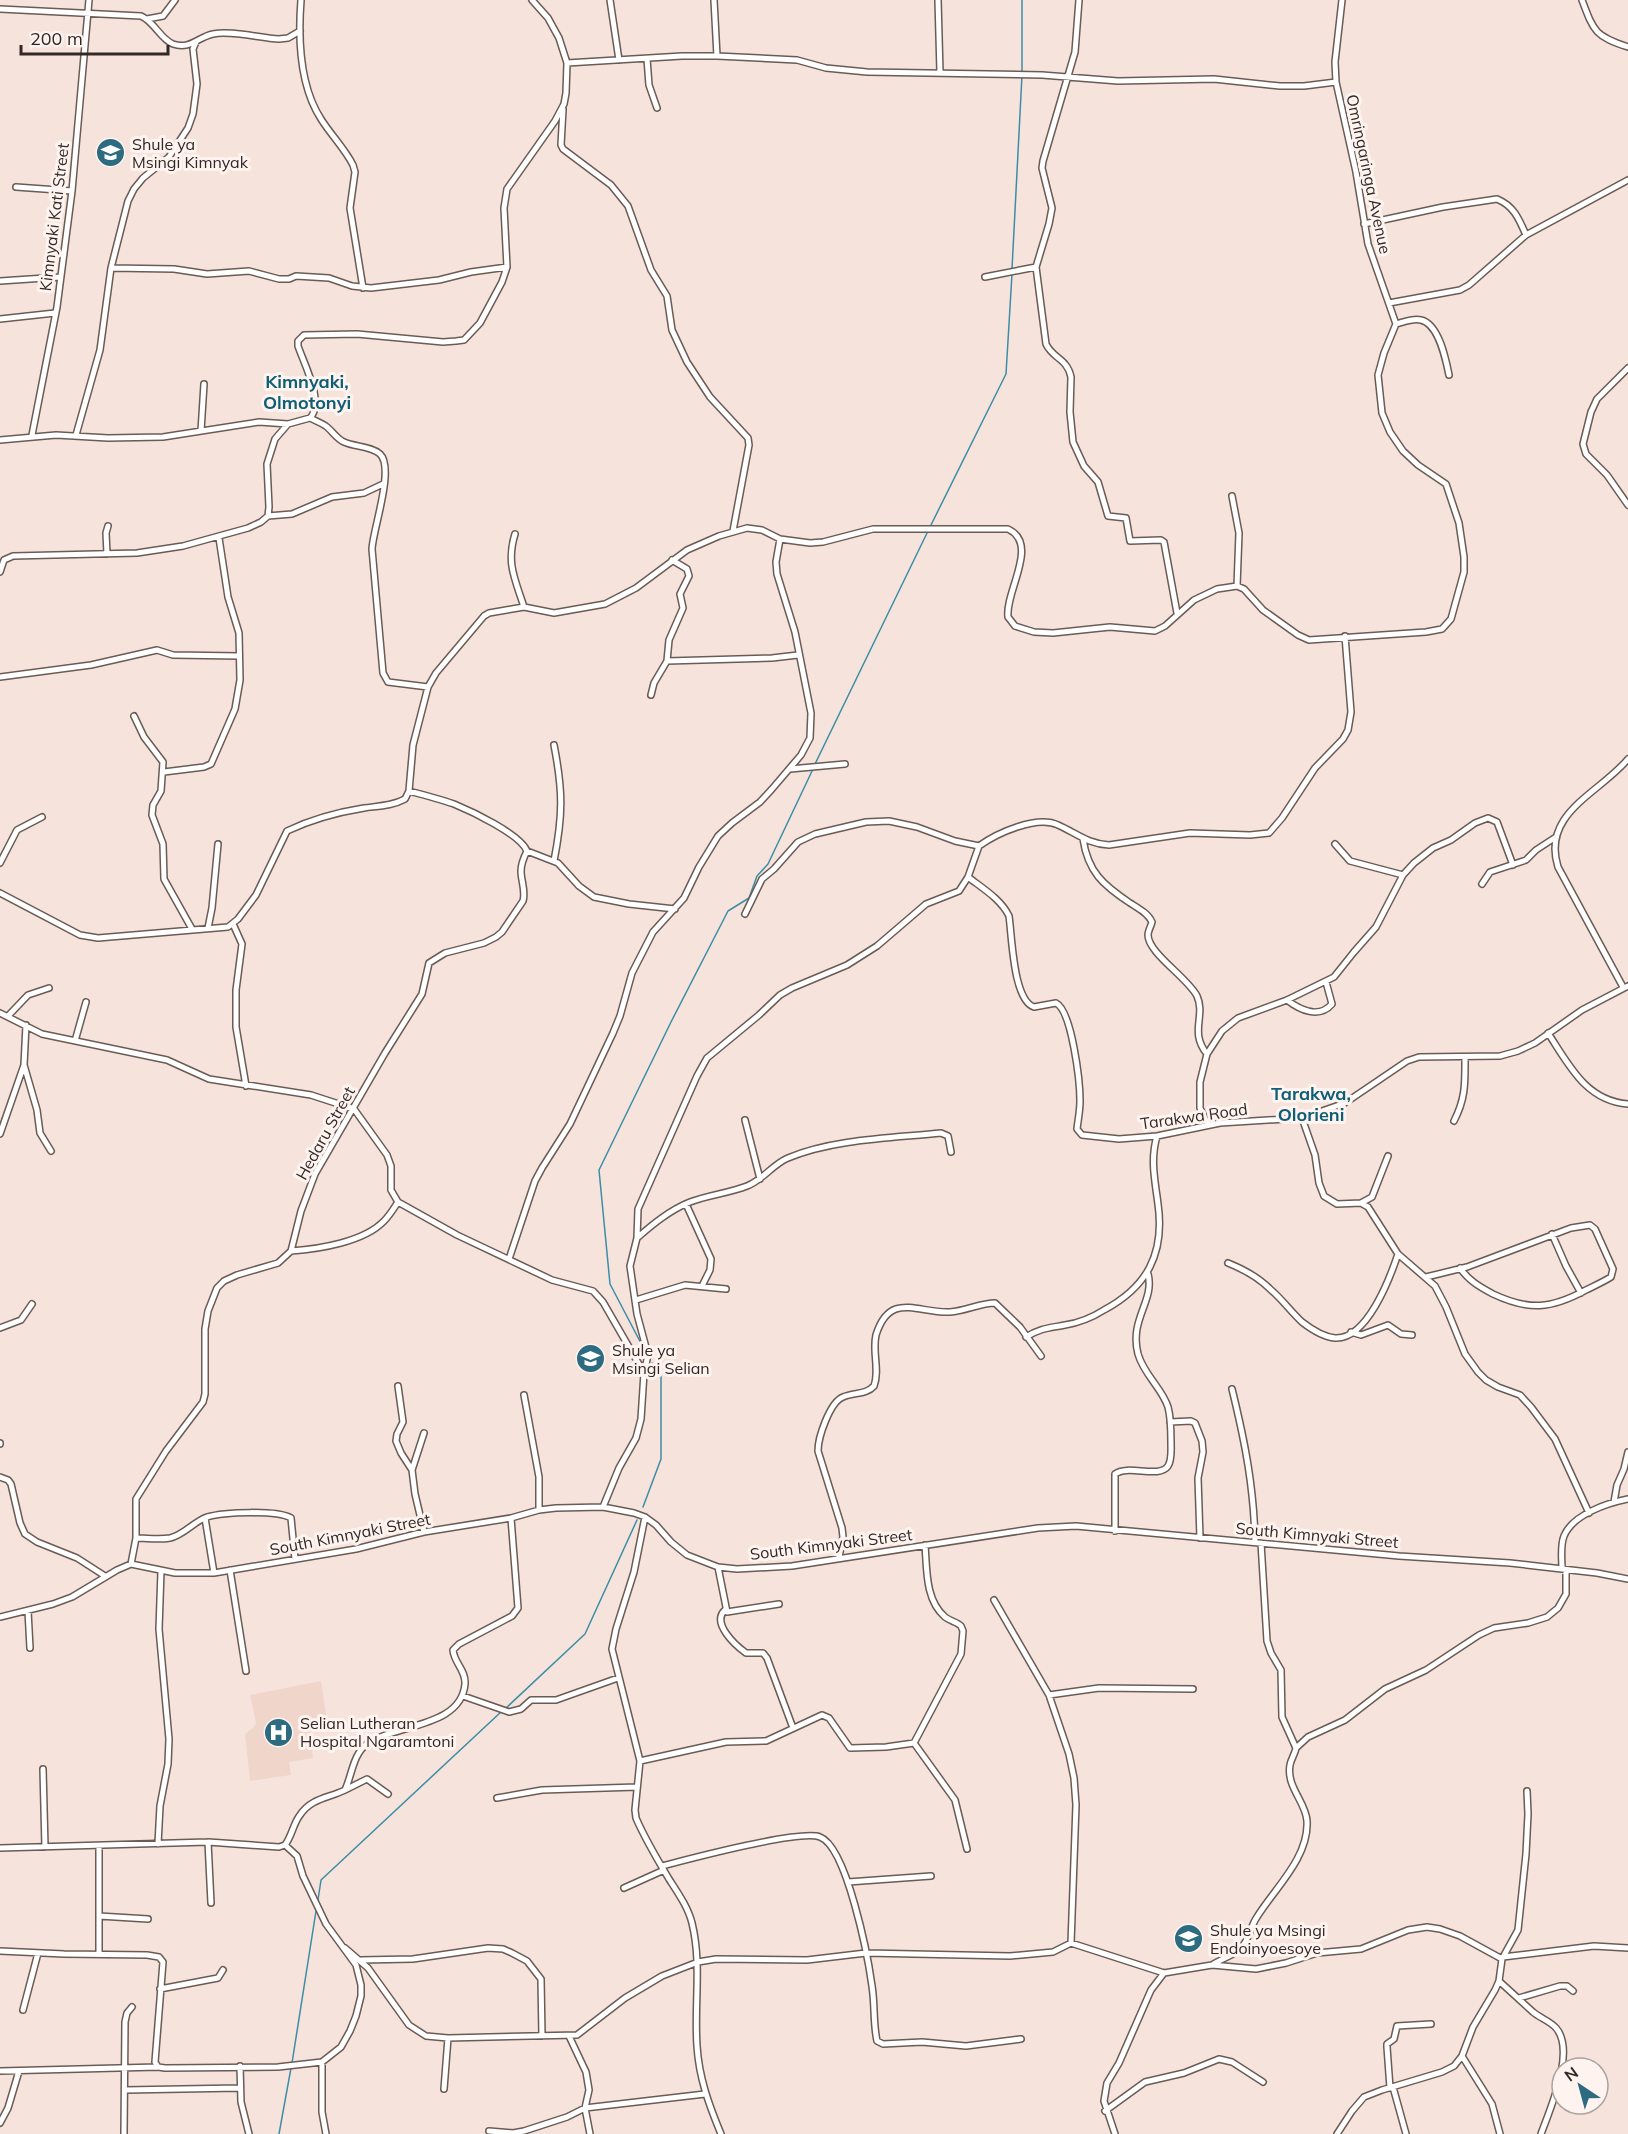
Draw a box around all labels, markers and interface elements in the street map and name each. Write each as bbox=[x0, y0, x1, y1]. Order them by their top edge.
scale bar bbox=[21, 18, 168, 56]
text: 200 m bbox=[30, 27, 83, 50]
street label: Omringaringa Avenue bbox=[1342, 92, 1396, 256]
place label: Shule ya Msingi Kimnyak bbox=[132, 134, 249, 172]
school or university icon: Shule ya Msingi Kimnyak bbox=[95, 137, 127, 169]
street label: Kimnyaki Kati Street bbox=[35, 141, 73, 292]
district label: Kimnyaki, Olmotonyi bbox=[263, 370, 351, 414]
street label: Hedaru Street bbox=[291, 1082, 359, 1183]
district label: Tarakwa, Olorieni bbox=[1271, 1082, 1351, 1126]
street label: Tarakwa Road bbox=[1139, 1099, 1249, 1133]
place label: Shule ya Msingi Selian bbox=[612, 1340, 710, 1378]
school or university icon: Shule ya Msingi Selian bbox=[575, 1343, 607, 1375]
street label: South Kimnyaki Street bbox=[268, 1509, 432, 1559]
street label: South Kimnyaki Street bbox=[1235, 1518, 1400, 1552]
street label: South Kimnyaki Street bbox=[749, 1524, 914, 1564]
place label: Selian Lutheran Hospital Ngaramtoni bbox=[300, 1713, 454, 1751]
hospital icon: Selian Lutheran Hospital Ngaramtoni bbox=[263, 1716, 295, 1748]
place label: Shule ya Msingi Endoinyoesoye bbox=[1210, 1920, 1326, 1958]
school or university icon: Shule ya Msingi Endoinyoesoye bbox=[1173, 1923, 1205, 1955]
north arrow bbox=[1550, 2056, 1610, 2116]
text: N bbox=[1560, 2062, 1582, 2086]

